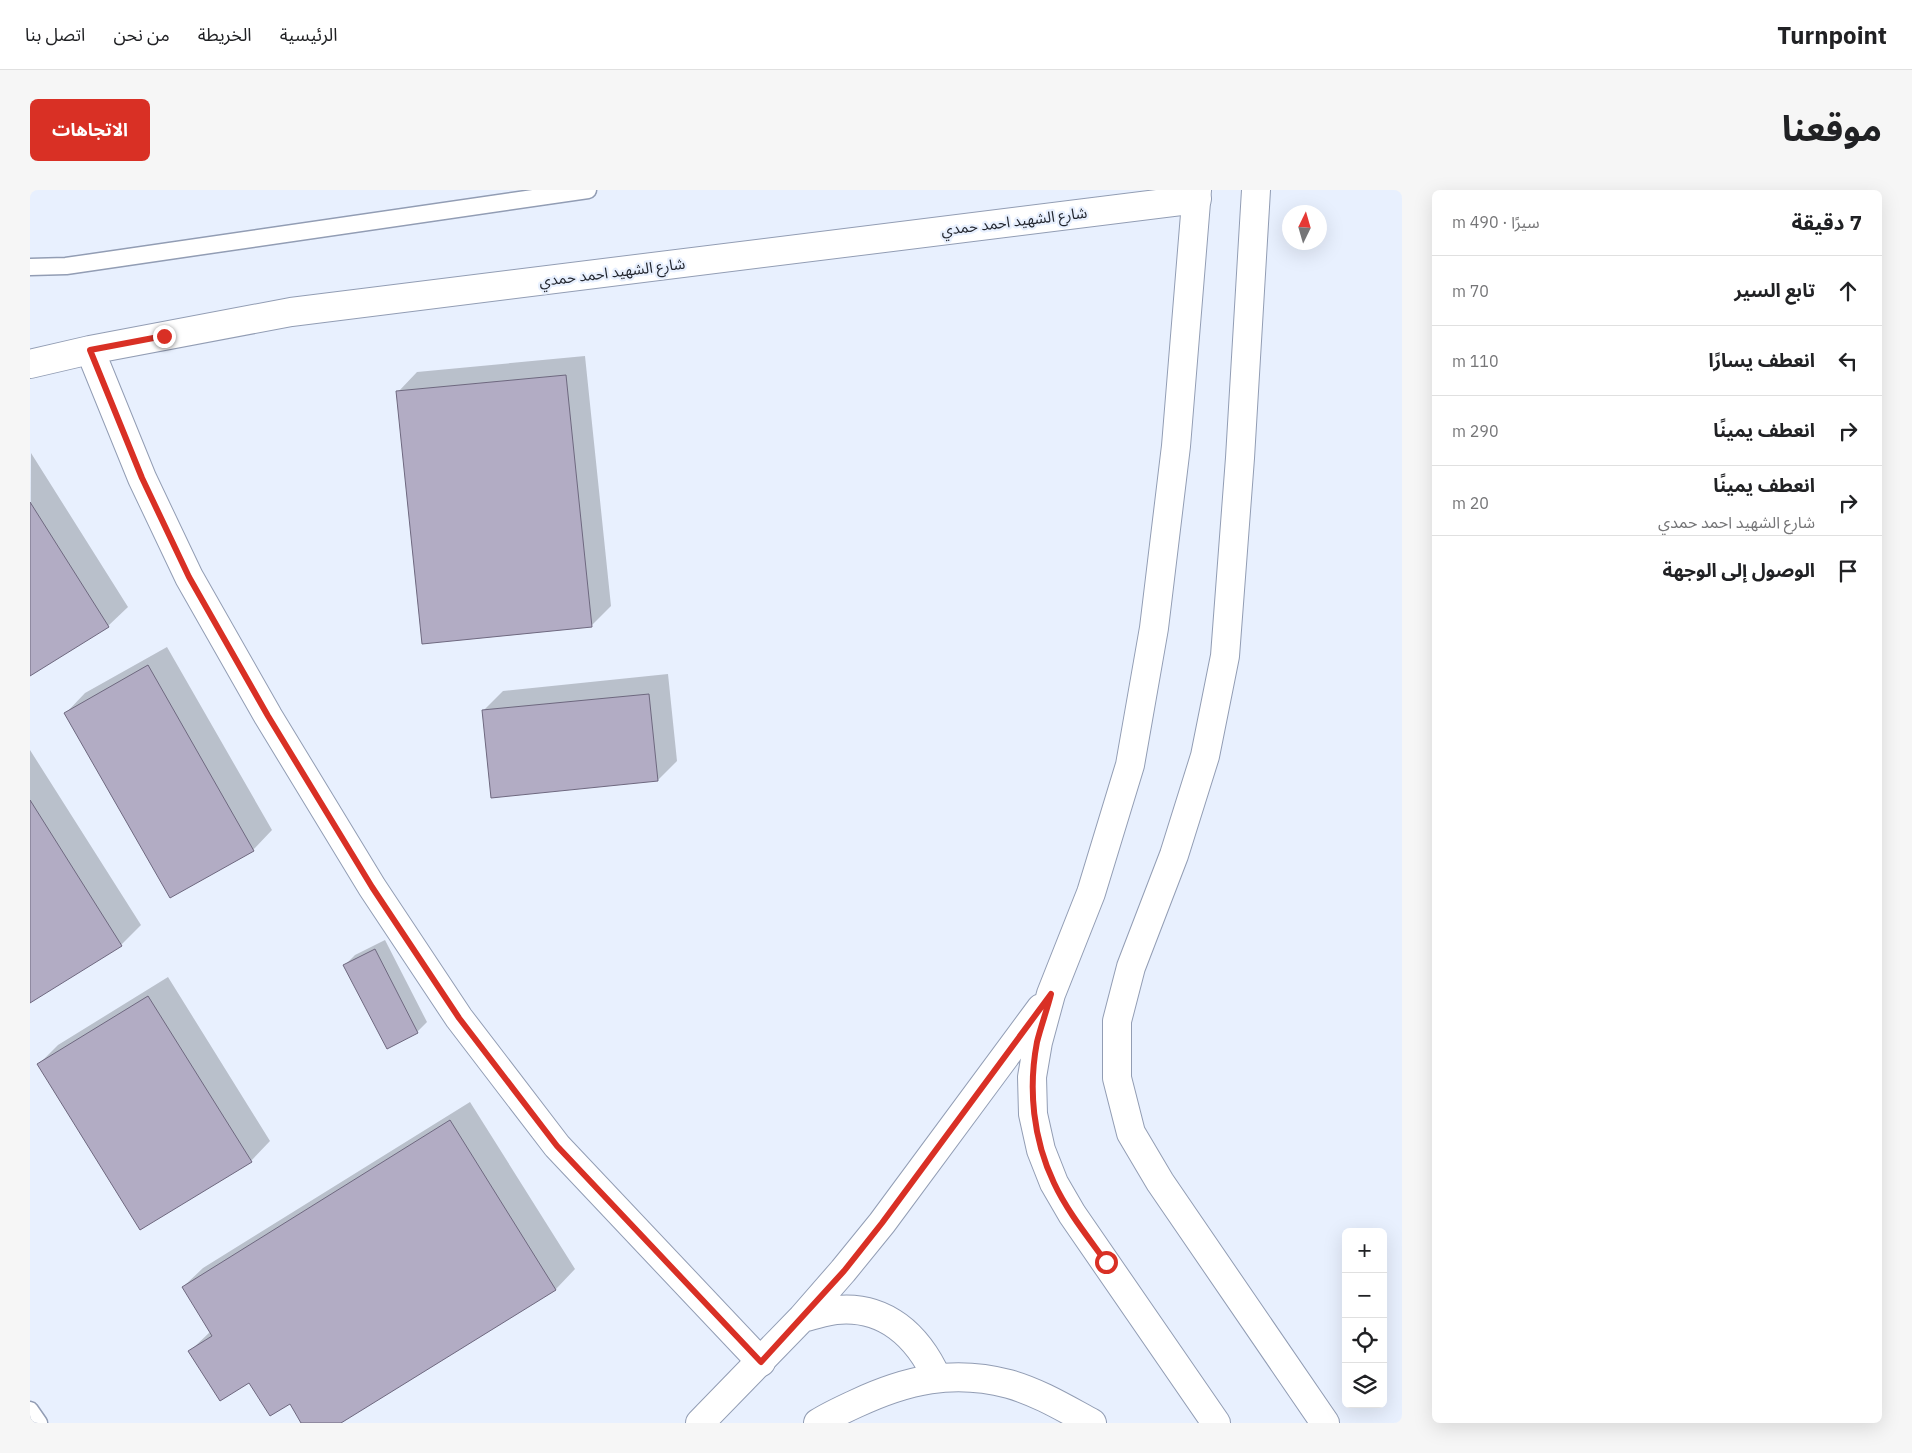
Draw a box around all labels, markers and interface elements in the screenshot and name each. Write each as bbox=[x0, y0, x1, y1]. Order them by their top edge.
text: Turnpoint bbox=[1777, 19, 1887, 51]
text: اتصل بنا bbox=[25, 23, 85, 46]
text: من نحن bbox=[113, 23, 170, 46]
text: الخريطة bbox=[198, 23, 252, 46]
text: الرئيسية bbox=[280, 23, 338, 46]
button: الاتجاهات bbox=[30, 99, 150, 161]
text: موقعنا bbox=[1782, 105, 1882, 151]
street label: شارع الشهيد احمد حمدي bbox=[940, 203, 1089, 242]
north arrow bbox=[1282, 205, 1327, 250]
text: 7 دقيقة bbox=[1792, 208, 1862, 236]
text: سيرًا · 490 m bbox=[1452, 212, 1540, 232]
street label: شارع الشهيد احمد حمدي bbox=[538, 254, 687, 293]
icon: ahead bbox=[1834, 277, 1862, 305]
text: تابع السير bbox=[1734, 278, 1815, 302]
text: 70 m bbox=[1452, 281, 1489, 301]
route end bbox=[153, 325, 176, 348]
icon: left bbox=[1834, 347, 1862, 375]
text: انعطف يسارًا bbox=[1708, 348, 1815, 372]
text: 110 m bbox=[1452, 351, 1499, 371]
icon: right bbox=[1834, 417, 1862, 445]
text: انعطف يمينًا bbox=[1713, 418, 1815, 442]
text: 290 m bbox=[1452, 421, 1499, 441]
text: انعطف يمينًا bbox=[1713, 473, 1815, 497]
icon: right bbox=[1834, 489, 1862, 517]
text: 20 m bbox=[1452, 493, 1489, 513]
text: شارع الشهيد احمد حمدي bbox=[1658, 512, 1815, 532]
icon: arrive bbox=[1834, 557, 1862, 585]
text: الوصول إلى الوجهة bbox=[1663, 558, 1815, 582]
map controls bbox=[1342, 1228, 1387, 1408]
button: + bbox=[1342, 1228, 1387, 1273]
route start bbox=[1095, 1251, 1118, 1274]
button: − bbox=[1342, 1273, 1387, 1318]
button: locate bbox=[1342, 1318, 1387, 1363]
button: layers bbox=[1342, 1363, 1387, 1408]

